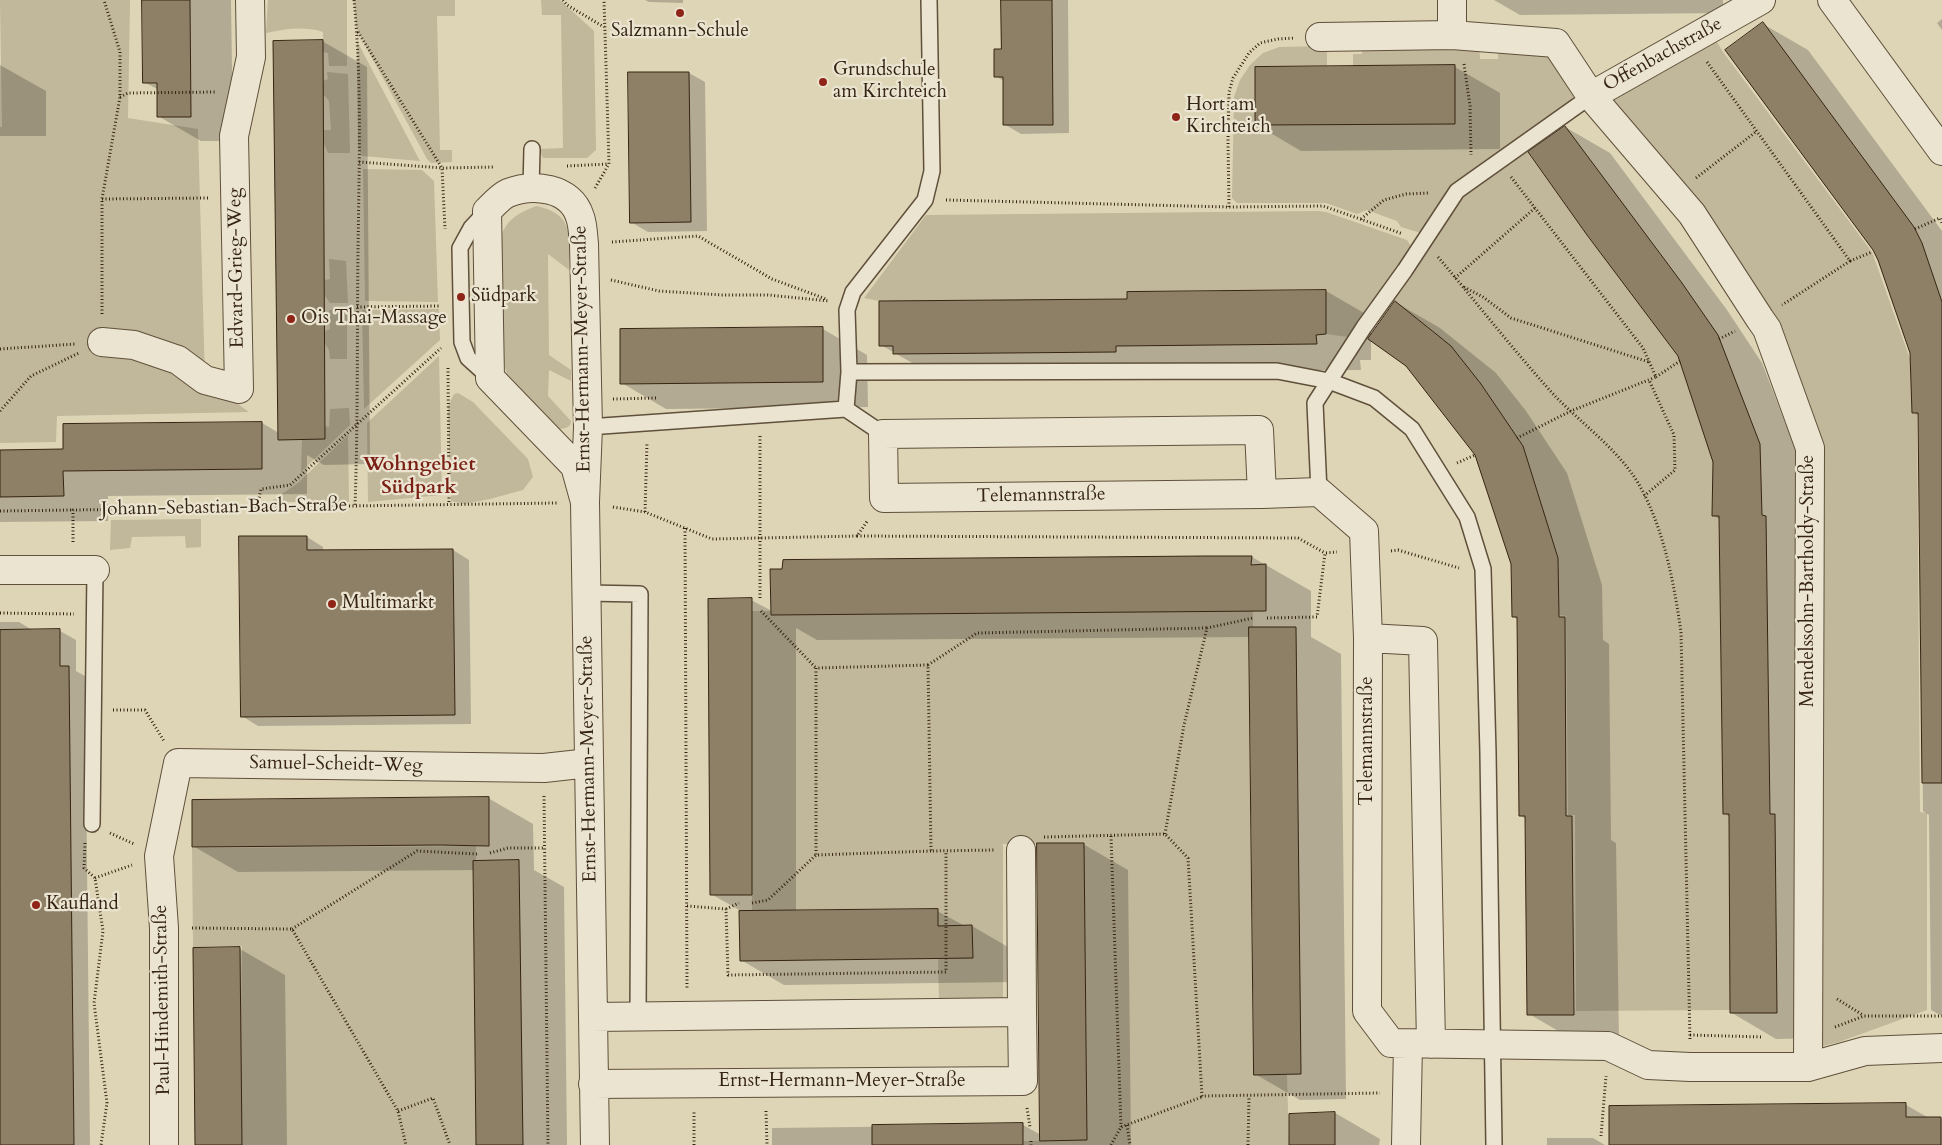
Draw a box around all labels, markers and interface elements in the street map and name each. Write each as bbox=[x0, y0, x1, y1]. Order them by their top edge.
marker: Salzmann-Schule bbox=[674, 7, 686, 19]
street label: Offenbachstraße bbox=[1600, 13, 1726, 97]
place label: Salzmann-Schule bbox=[611, 21, 749, 43]
place label: Grundschule am Kirchteich bbox=[833, 60, 947, 104]
marker: Grundschule am Kirchteich bbox=[817, 76, 829, 88]
place label: Hort am Kirchteich bbox=[1186, 95, 1271, 139]
marker: Hort am Kirchteich bbox=[1170, 111, 1182, 123]
street label: Edvard-Grieg-Weg bbox=[224, 188, 250, 348]
street label: Ernst-Hermann-Meyer-Straße bbox=[569, 225, 597, 473]
place label: Südpark bbox=[471, 286, 536, 308]
marker: Südpark bbox=[455, 291, 467, 303]
place label: Ois Thai-Massage bbox=[301, 308, 447, 330]
marker: Ois Thai-Massage bbox=[285, 313, 297, 325]
district label: Wohngebiet Südpark bbox=[362, 453, 476, 500]
street label: Mendelssohn-Bartholdy-Straße bbox=[1798, 455, 1820, 707]
street label: Telemannstraße bbox=[976, 483, 1106, 509]
street label: Johann-Sebastian-Bach-Straße bbox=[101, 494, 347, 522]
place label: Multimarkt bbox=[342, 593, 434, 615]
marker: Multimarkt bbox=[326, 598, 338, 610]
street label: Ernst-Hermann-Meyer-Straße bbox=[575, 635, 603, 883]
street label: Telemannstraße bbox=[1357, 676, 1379, 806]
street label: Samuel-Scheidt-Weg bbox=[249, 752, 423, 778]
place label: Kaufland bbox=[46, 894, 119, 916]
marker: Kaufland bbox=[30, 899, 42, 911]
street label: Paul-Hindemith-Straße bbox=[150, 904, 176, 1096]
street label: Ernst-Hermann-Meyer-Straße bbox=[718, 1071, 966, 1093]

